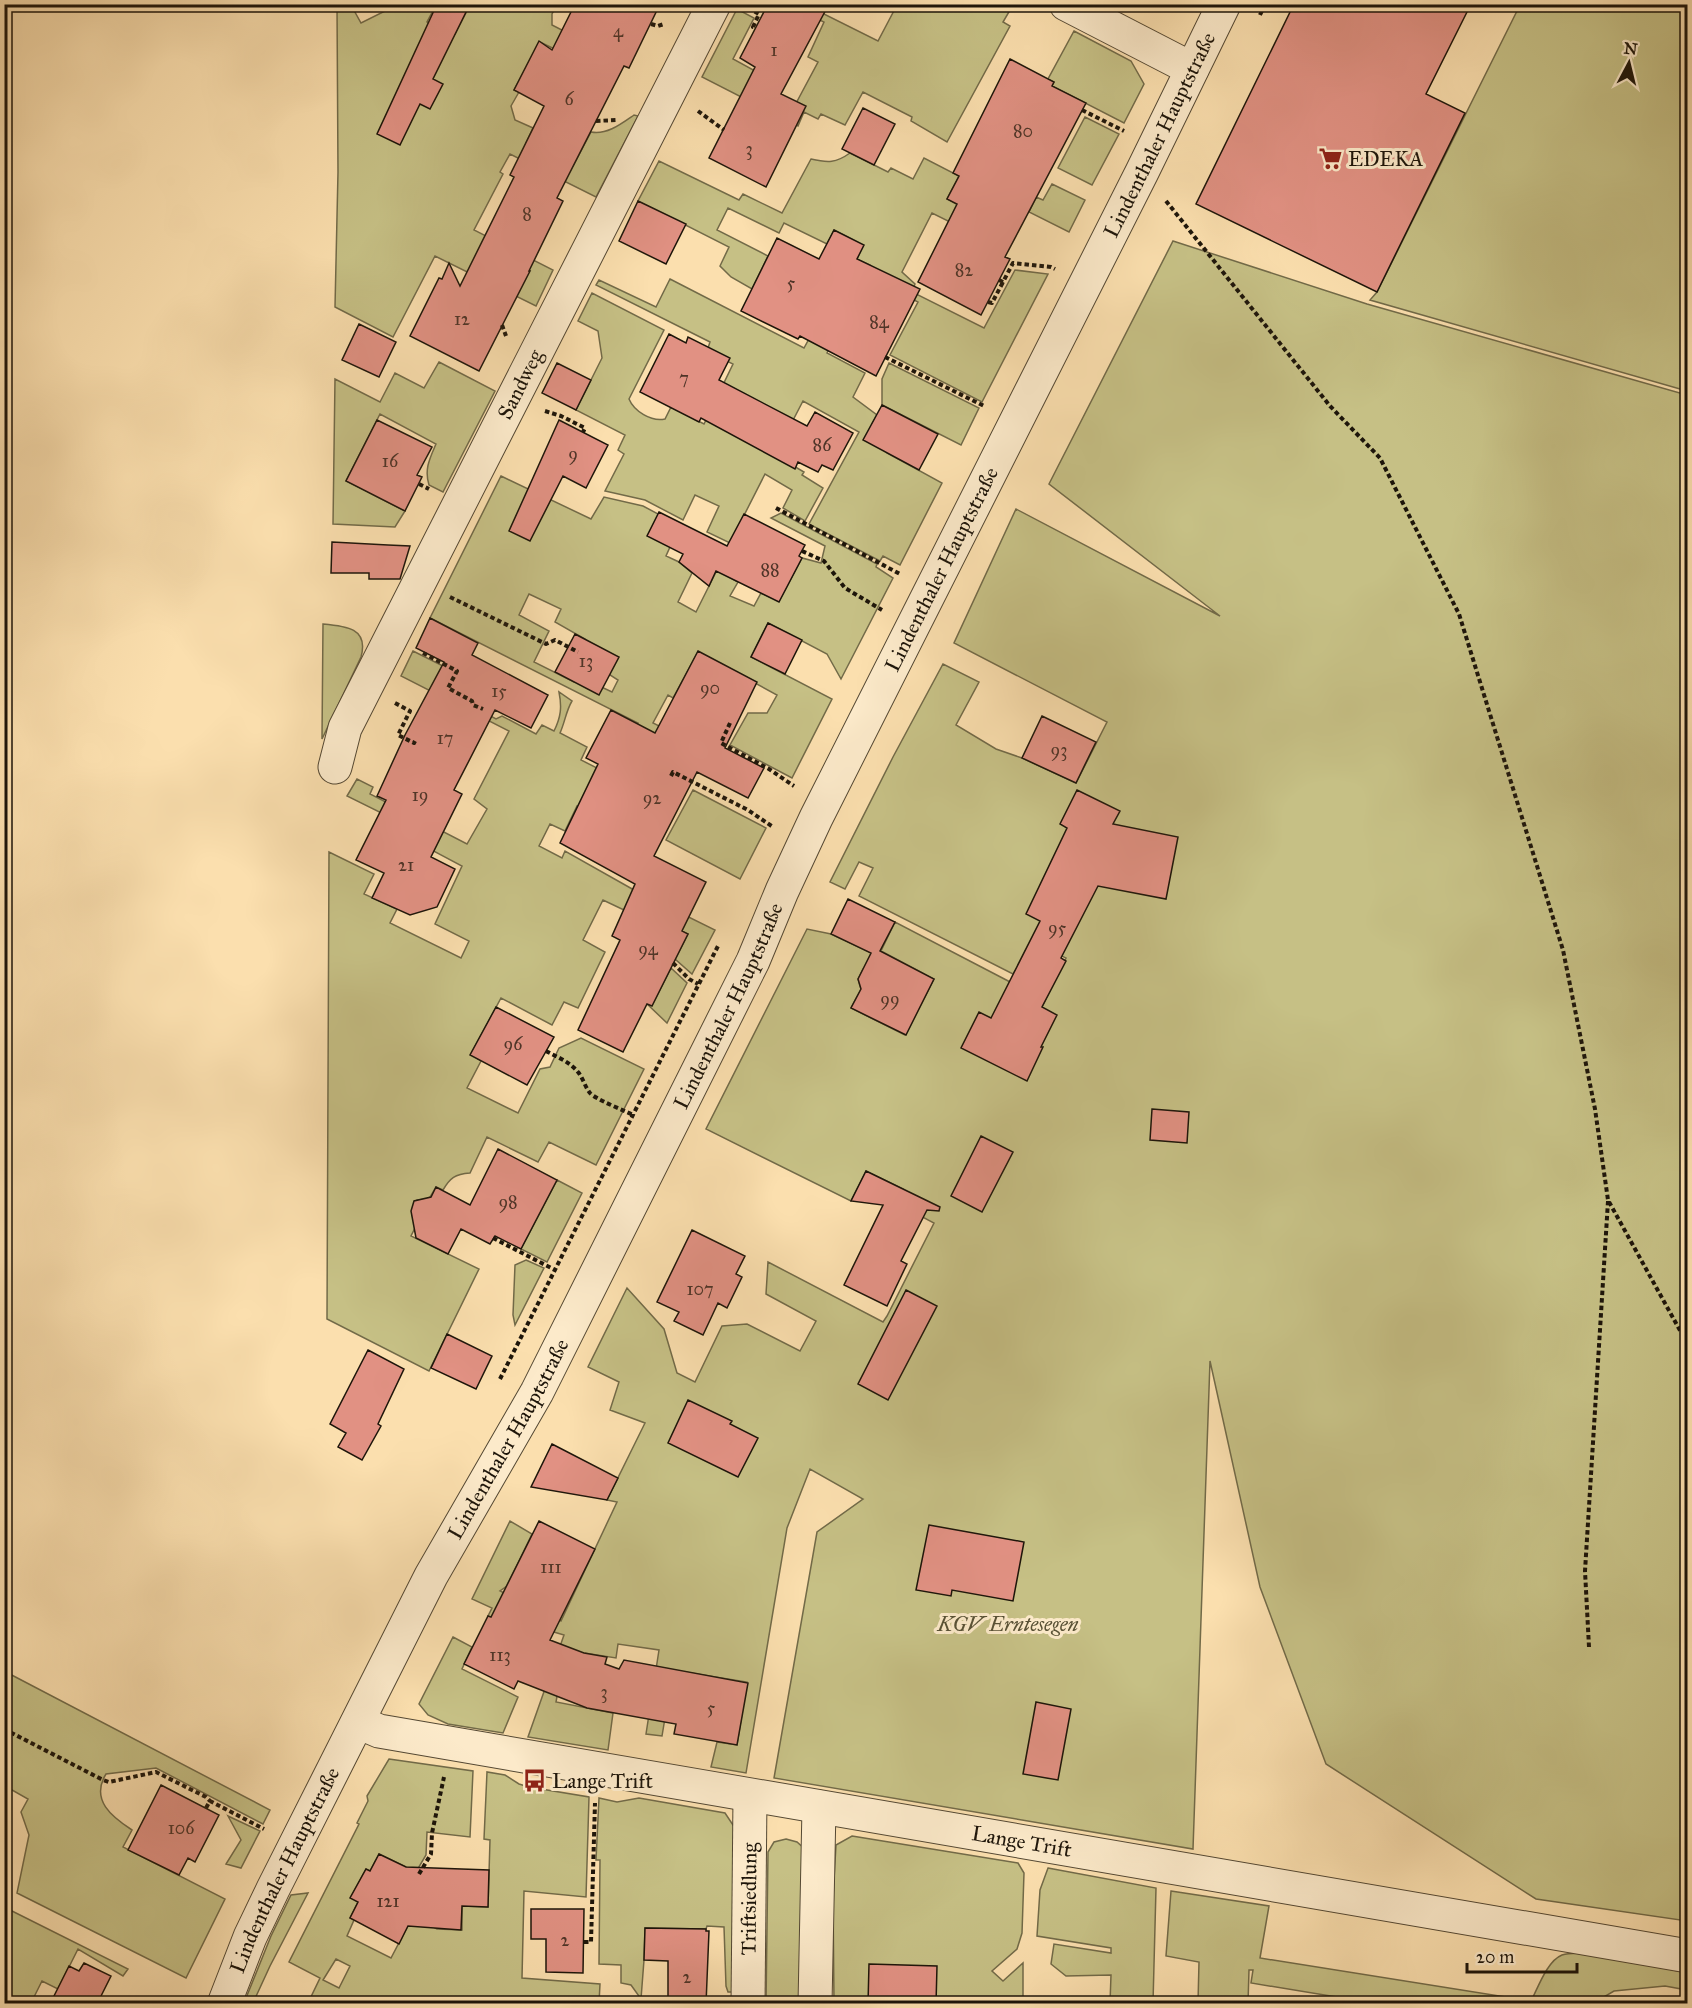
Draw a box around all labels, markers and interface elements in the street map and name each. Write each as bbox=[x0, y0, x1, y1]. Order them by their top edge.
house number: 4 bbox=[613, 20, 624, 42]
street label: Lindenthaler Hauptstraße bbox=[1098, 28, 1221, 242]
north arrow bbox=[1599, 33, 1659, 93]
text: N bbox=[1623, 38, 1639, 59]
house number: 1 bbox=[770, 39, 778, 61]
house number: 6 bbox=[564, 88, 574, 110]
house number: 80 bbox=[1013, 120, 1033, 142]
house number: 3 bbox=[745, 138, 753, 160]
supermarket icon: EDEKA bbox=[1317, 146, 1343, 172]
place label: EDEKA bbox=[1348, 146, 1423, 172]
house number: 8 bbox=[522, 203, 532, 225]
house number: 82 bbox=[955, 259, 973, 281]
house number: 5 bbox=[787, 272, 796, 294]
house number: 12 bbox=[454, 308, 470, 330]
house number: 84 bbox=[869, 311, 890, 333]
street label: Sandweg bbox=[492, 345, 549, 424]
house number: 7 bbox=[679, 367, 689, 389]
house number: 86 bbox=[813, 434, 832, 456]
house number: 9 bbox=[568, 443, 578, 465]
house number: 16 bbox=[382, 450, 399, 472]
street label: Lindenthaler Hauptstraße bbox=[879, 462, 1004, 676]
house number: 88 bbox=[760, 559, 780, 581]
house number: 13 bbox=[579, 650, 593, 672]
house number: 90 bbox=[700, 677, 720, 699]
house number: 15 bbox=[491, 680, 507, 702]
house number: 17 bbox=[437, 727, 453, 749]
house number: 93 bbox=[1051, 739, 1067, 761]
house number: 19 bbox=[412, 784, 428, 806]
house number: 92 bbox=[643, 787, 661, 809]
house number: 21 bbox=[398, 854, 414, 876]
street label: Lindenthaler Hauptstraße bbox=[668, 899, 789, 1113]
house number: 95 bbox=[1048, 917, 1067, 939]
house number: 94 bbox=[638, 938, 659, 960]
house number: 99 bbox=[880, 988, 900, 1010]
house number: 96 bbox=[504, 1033, 523, 1055]
house number: 98 bbox=[498, 1191, 518, 1213]
house number: 107 bbox=[686, 1278, 714, 1300]
street label: Lindenthaler Hauptstraße bbox=[442, 1334, 575, 1544]
house number: 111 bbox=[540, 1556, 562, 1578]
park label: KGV Erntesegen bbox=[936, 1611, 1079, 1637]
house number: 113 bbox=[489, 1644, 511, 1666]
house number: 3 bbox=[600, 1681, 608, 1703]
house number: 5 bbox=[707, 1697, 716, 1719]
street label: Lindenthaler Hauptstraße bbox=[224, 1763, 345, 1977]
bus stop icon: Lange Trift bbox=[521, 1768, 547, 1794]
place label: Lange Trift bbox=[552, 1768, 653, 1794]
house number: 106 bbox=[168, 1817, 195, 1839]
street label: Lange Trift bbox=[970, 1820, 1074, 1863]
street label: Triftsiedlung bbox=[735, 1842, 763, 1955]
house number: 121 bbox=[376, 1890, 400, 1912]
house number: 2 bbox=[561, 1929, 570, 1951]
scale bar bbox=[1467, 1936, 1576, 1974]
text: 20 m bbox=[1476, 1946, 1514, 1968]
house number: 2 bbox=[683, 1966, 692, 1988]

